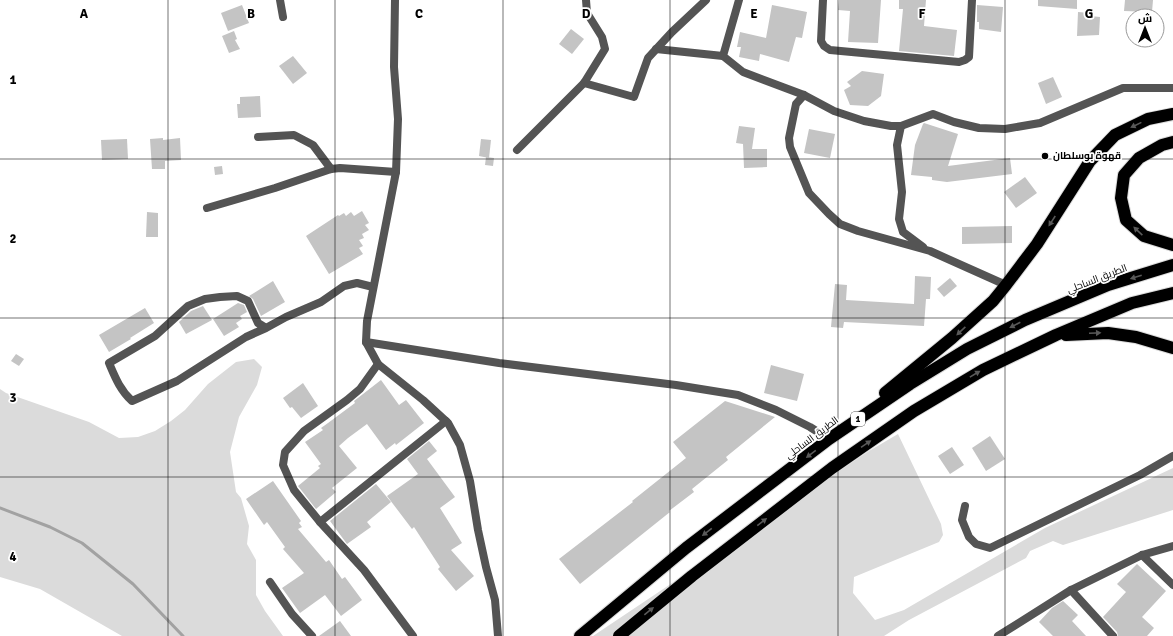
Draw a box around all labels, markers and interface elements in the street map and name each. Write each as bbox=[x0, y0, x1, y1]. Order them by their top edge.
text: A bbox=[80, 6, 89, 22]
text: B bbox=[247, 6, 255, 22]
text: C bbox=[415, 6, 423, 22]
text: D bbox=[582, 6, 591, 22]
text: E bbox=[750, 6, 758, 22]
text: F bbox=[919, 6, 926, 22]
text: G bbox=[1085, 6, 1093, 22]
north arrow bbox=[1125, 8, 1165, 48]
text: ش bbox=[1138, 12, 1152, 25]
text: 1 bbox=[9, 72, 17, 88]
one-way arrow bbox=[1130, 122, 1142, 128]
place label: قهوة بوسلطان bbox=[1053, 150, 1121, 162]
marker: قهوة بوسلطان bbox=[1040, 151, 1050, 161]
one-way arrow bbox=[1048, 215, 1056, 226]
one-way arrow bbox=[1132, 226, 1143, 235]
text: 2 bbox=[9, 231, 17, 247]
street label: الطريق الساحلي bbox=[1065, 262, 1129, 297]
one-way arrow bbox=[1129, 274, 1141, 280]
one-way arrow bbox=[1009, 322, 1021, 328]
one-way arrow bbox=[956, 326, 965, 335]
one-way arrow bbox=[1089, 330, 1101, 337]
one-way arrow bbox=[969, 371, 981, 378]
text: 3 bbox=[9, 390, 17, 406]
road number: 1 bbox=[851, 412, 865, 426]
street label: الطريق الساحلي bbox=[783, 414, 842, 463]
one-way arrow bbox=[860, 440, 871, 448]
one-way arrow bbox=[805, 449, 816, 458]
one-way arrow bbox=[756, 518, 767, 526]
one-way arrow bbox=[702, 528, 713, 537]
text: 4 bbox=[9, 549, 17, 565]
one-way arrow bbox=[643, 607, 654, 616]

